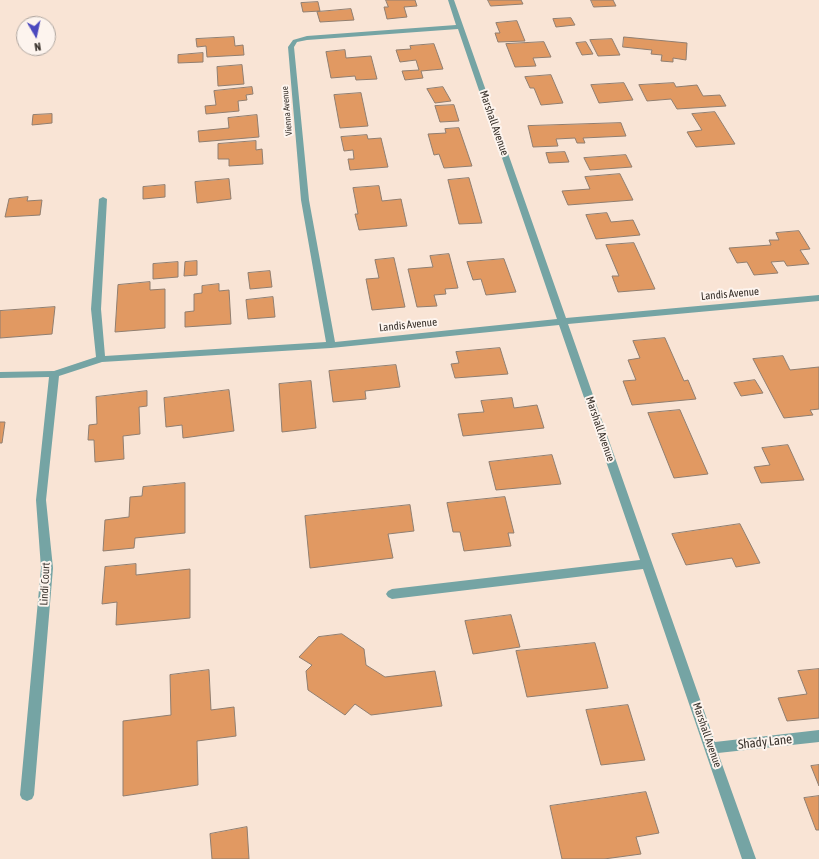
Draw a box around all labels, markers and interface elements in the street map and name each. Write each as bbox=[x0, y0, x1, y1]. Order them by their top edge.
north arrow bbox=[16, 16, 56, 56]
text: N bbox=[34, 40, 42, 53]
street label: Vienna Avenue bbox=[279, 86, 295, 136]
street label: Marshall Avenue bbox=[477, 89, 511, 157]
street label: Landis Avenue bbox=[700, 285, 760, 303]
street label: Landis Avenue bbox=[378, 315, 438, 335]
street label: Marshall Avenue bbox=[583, 395, 617, 463]
street label: Lindi Court bbox=[37, 562, 53, 606]
street label: Marshall Avenue bbox=[690, 701, 724, 769]
street label: Shady Lane bbox=[737, 731, 793, 753]

